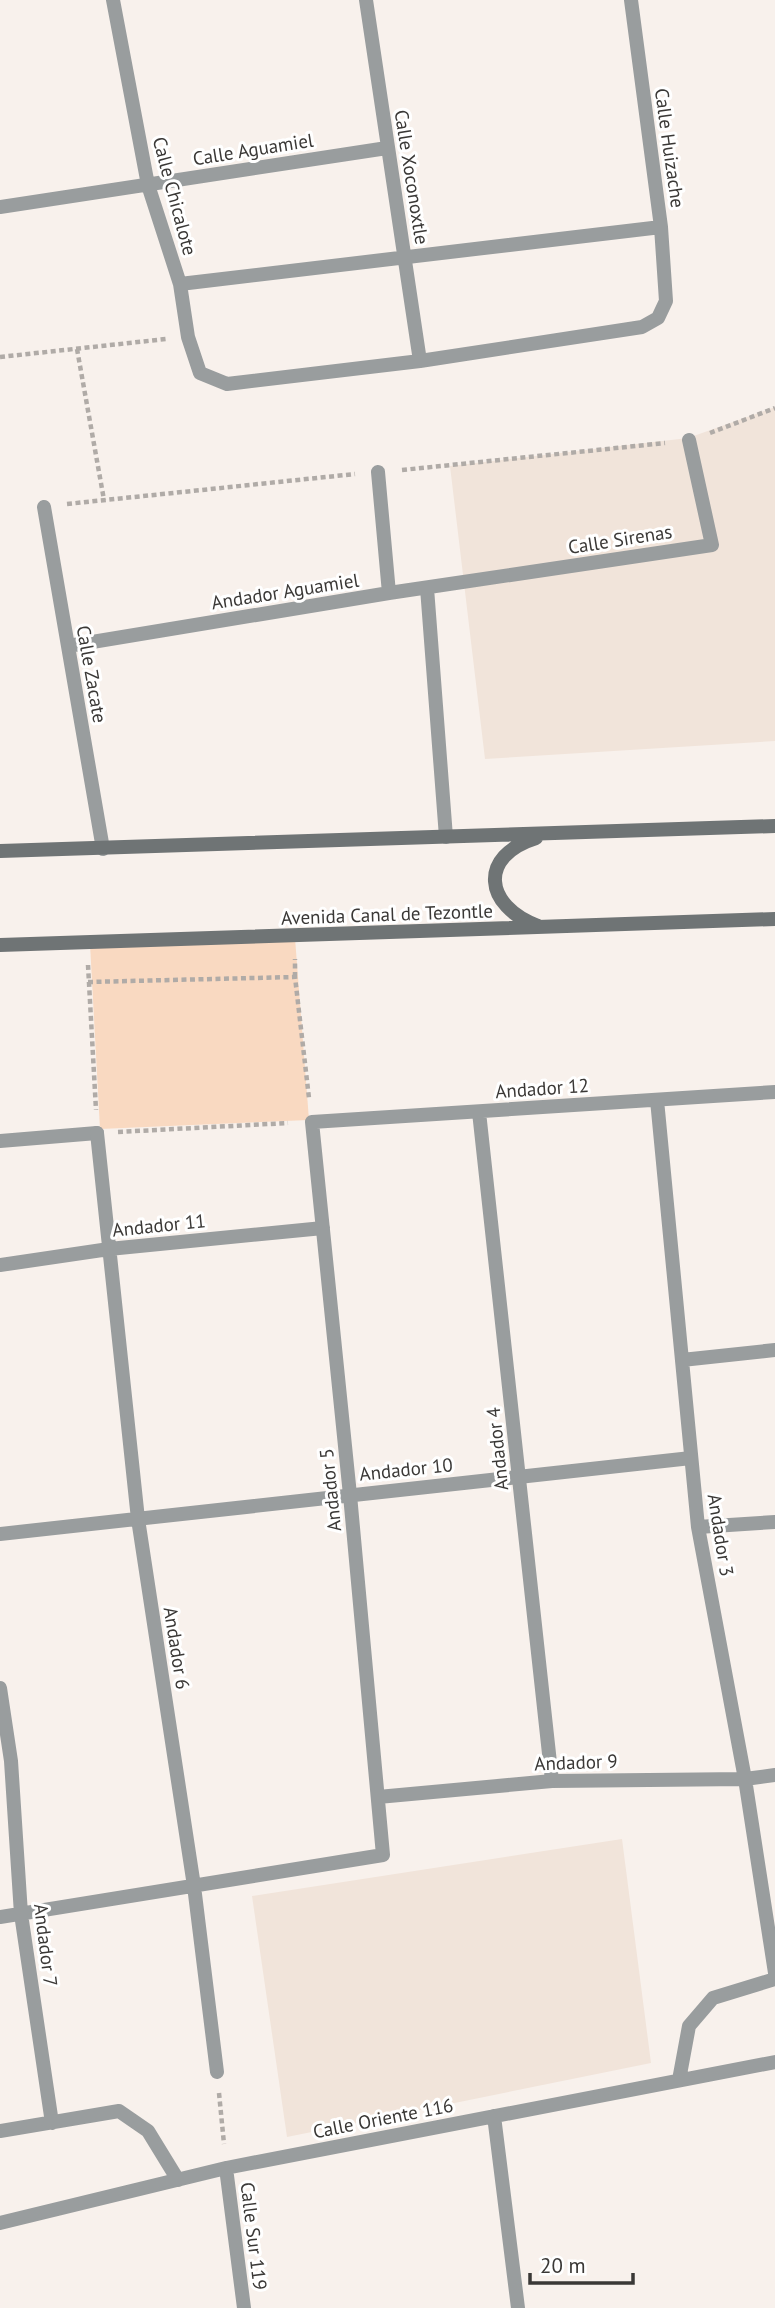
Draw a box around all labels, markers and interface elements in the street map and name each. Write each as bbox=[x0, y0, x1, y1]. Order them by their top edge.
street label: Calle Huizache bbox=[650, 87, 690, 209]
street label: Calle Xoconoxtle bbox=[390, 108, 434, 246]
street label: Calle Aguamiel bbox=[191, 128, 315, 170]
street label: Calle Chicalote bbox=[148, 134, 202, 258]
street label: Calle Sirenas bbox=[566, 519, 674, 559]
street label: Andador Aguamiel bbox=[210, 567, 361, 615]
street label: Calle Zacate bbox=[72, 623, 112, 725]
street label: Avenida Canal de Tezontle bbox=[281, 898, 493, 930]
street label: Andador 12 bbox=[494, 1073, 590, 1103]
street label: Andador 11 bbox=[111, 1208, 207, 1242]
street label: Andador 4 bbox=[481, 1406, 513, 1492]
street label: Andador 5 bbox=[314, 1447, 346, 1533]
street label: Andador 10 bbox=[358, 1452, 454, 1486]
street label: Andador 3 bbox=[703, 1492, 739, 1578]
street label: Andador 6 bbox=[159, 1605, 195, 1691]
street label: Andador 9 bbox=[534, 1749, 618, 1775]
street label: Andador 7 bbox=[29, 1902, 63, 1988]
street label: Calle Oriente 116 bbox=[311, 2093, 455, 2143]
street label: Calle Sur 119 bbox=[235, 2181, 273, 2291]
scale bar bbox=[530, 2242, 633, 2286]
text: 20 m bbox=[540, 2252, 586, 2279]

